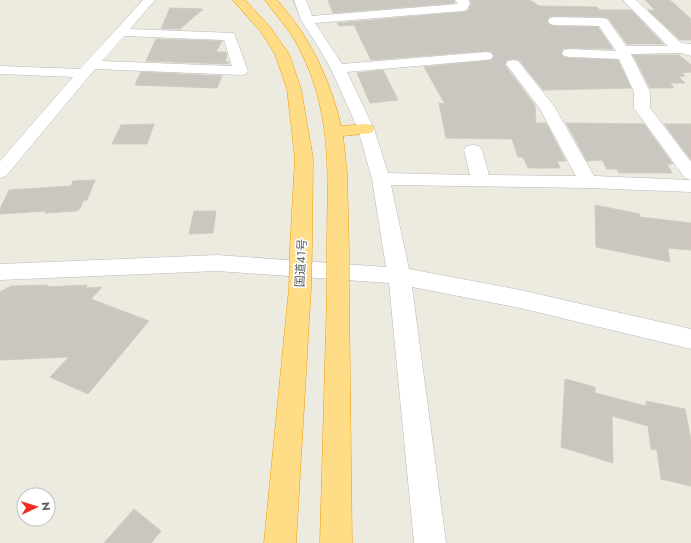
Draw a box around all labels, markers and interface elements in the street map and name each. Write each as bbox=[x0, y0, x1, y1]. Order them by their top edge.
street label: 国道41号 bbox=[291, 238, 311, 288]
north arrow bbox=[16, 487, 56, 527]
text: N bbox=[38, 501, 54, 511]

